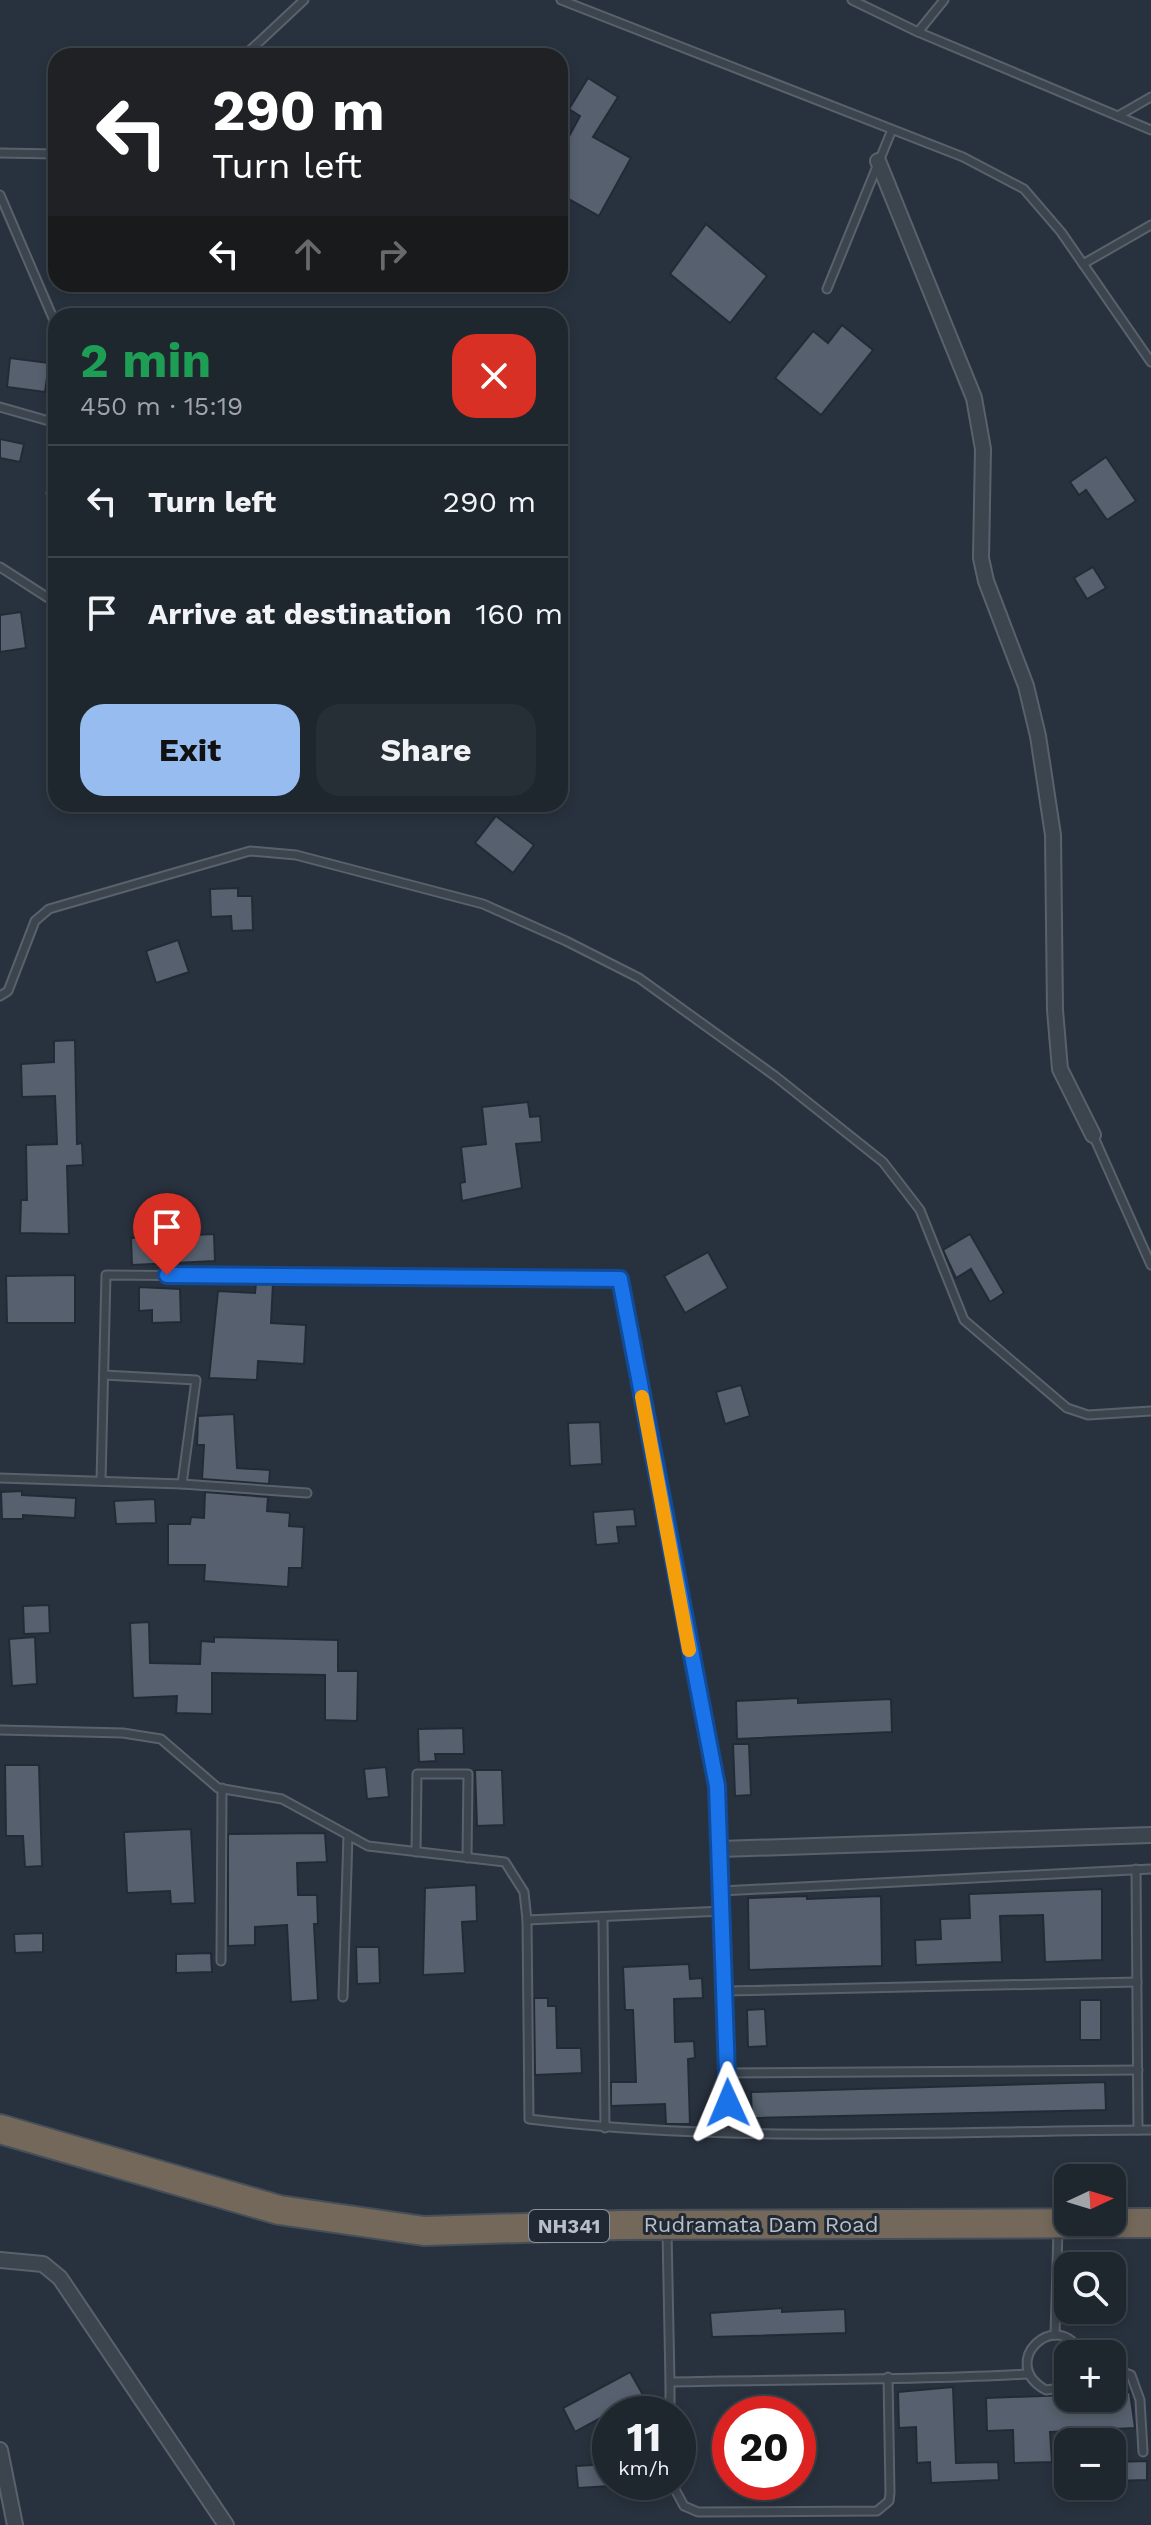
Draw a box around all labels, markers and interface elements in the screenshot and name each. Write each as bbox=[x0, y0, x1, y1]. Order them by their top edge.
text: 290 m bbox=[212, 78, 385, 144]
icon: left bbox=[80, 80, 184, 184]
text: Turn left bbox=[212, 145, 362, 187]
icon: left bbox=[202, 232, 246, 276]
icon: ahead bbox=[286, 232, 330, 276]
icon: right bbox=[370, 232, 414, 276]
text: 2 min bbox=[80, 332, 211, 389]
button: close bbox=[452, 334, 536, 418]
text: 450 m · 15:19 bbox=[80, 391, 243, 421]
icon: left bbox=[80, 479, 124, 523]
text: Turn left bbox=[148, 484, 276, 519]
text: 290 m bbox=[443, 484, 536, 519]
icon: arrive bbox=[80, 591, 124, 635]
text: Arrive at destination bbox=[148, 596, 452, 631]
text: 160 m bbox=[476, 596, 563, 631]
button: Exit bbox=[80, 704, 300, 796]
button: Share bbox=[316, 704, 536, 796]
pin bbox=[133, 1193, 201, 1275]
icon: arrive bbox=[145, 1205, 189, 1249]
position arrow bbox=[686, 2061, 770, 2145]
north arrow bbox=[1054, 2164, 1126, 2236]
map controls bbox=[1054, 2164, 1126, 2500]
road number: NH341 bbox=[529, 2210, 609, 2242]
street label: Rudramata Dam Road bbox=[643, 2212, 879, 2237]
button: search bbox=[1054, 2252, 1126, 2324]
button: + bbox=[1054, 2340, 1126, 2412]
speed limit sign: 20 bbox=[712, 2396, 816, 2500]
text: 11 bbox=[627, 2414, 661, 2461]
button: − bbox=[1054, 2428, 1126, 2500]
text: km/h bbox=[618, 2456, 670, 2480]

